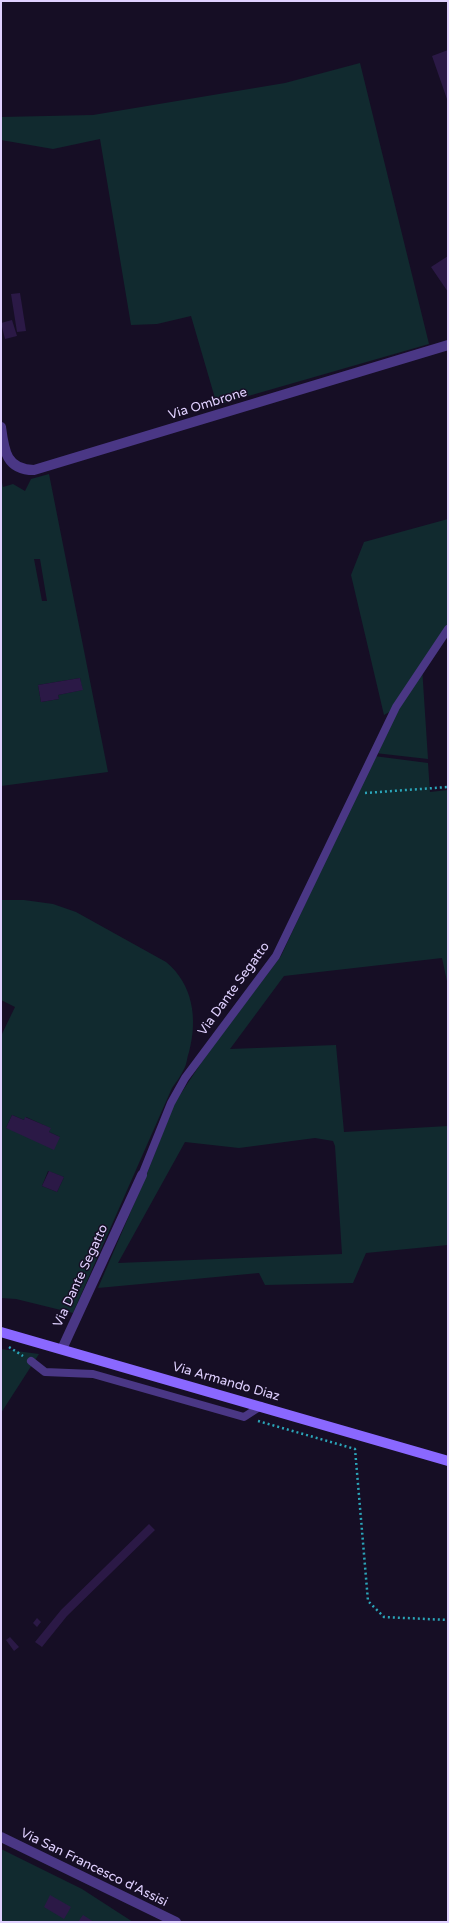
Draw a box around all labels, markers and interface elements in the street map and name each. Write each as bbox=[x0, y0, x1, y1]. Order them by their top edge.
street label: Via Ombrone bbox=[167, 385, 249, 423]
street label: Via Dante Segatto bbox=[195, 939, 273, 1039]
street label: Via Dante Segatto bbox=[50, 1222, 112, 1330]
street label: Via Armando Diaz bbox=[171, 1359, 281, 1405]
street label: Via San Francesco d'Assisi bbox=[18, 1826, 170, 1910]

